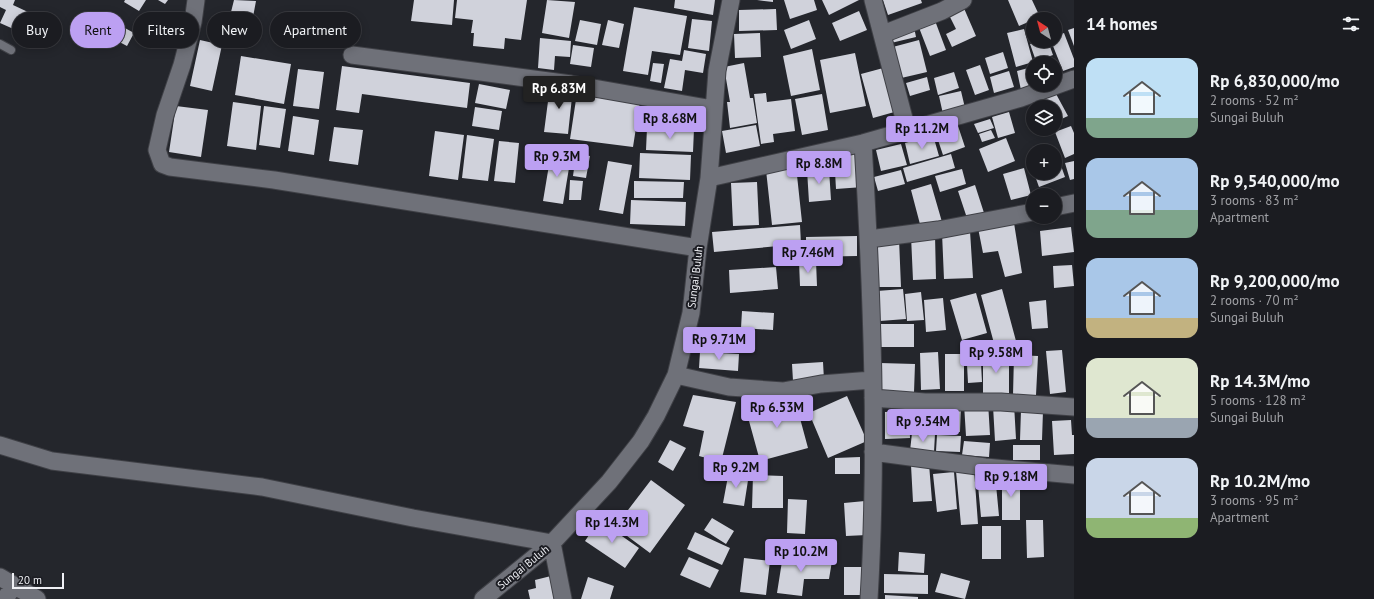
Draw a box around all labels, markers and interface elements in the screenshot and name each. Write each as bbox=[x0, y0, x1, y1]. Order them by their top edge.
chip: Buy bbox=[12, 12, 62, 48]
chip: Rent bbox=[70, 12, 125, 48]
chip: Filters bbox=[133, 12, 199, 48]
chip: New bbox=[207, 12, 262, 48]
chip: Apartment bbox=[270, 12, 361, 48]
north arrow bbox=[1026, 12, 1062, 48]
map controls bbox=[1026, 12, 1062, 224]
text: 14 homes bbox=[1086, 13, 1157, 35]
icon: filters bbox=[1340, 13, 1362, 35]
button: locate bbox=[1026, 56, 1062, 92]
text: Rp 6,830,000/mo bbox=[1210, 70, 1340, 92]
icon: home bbox=[1118, 74, 1166, 122]
pin: Rp 6.83M bbox=[518, 76, 600, 110]
text: Rp 6.83M bbox=[532, 80, 586, 97]
text: 2 rooms · 52 m² bbox=[1210, 92, 1299, 109]
button: layers bbox=[1026, 100, 1062, 136]
pin: Rp 8.68M bbox=[629, 106, 711, 140]
text: Sungai Buluh bbox=[1210, 109, 1284, 126]
text: Rp 8.68M bbox=[643, 110, 697, 127]
pin: Rp 11.2M bbox=[881, 116, 963, 150]
text: Rp 11.2M bbox=[895, 120, 949, 137]
pin: Rp 9.3M bbox=[520, 144, 594, 178]
button: + bbox=[1026, 144, 1062, 180]
text: Rp 9.3M bbox=[534, 148, 580, 165]
pin: Rp 8.8M bbox=[782, 151, 856, 185]
text: Rp 8.8M bbox=[796, 155, 842, 172]
text: Rp 9,540,000/mo bbox=[1210, 170, 1340, 192]
icon: home bbox=[1118, 174, 1166, 222]
button: − bbox=[1026, 188, 1062, 224]
text: 3 rooms · 83 m² bbox=[1210, 192, 1299, 209]
text: Apartment bbox=[1210, 209, 1269, 226]
pin: Rp 7.46M bbox=[767, 240, 849, 274]
text: Rp 7.46M bbox=[782, 244, 834, 261]
street label: Sungai Buluh bbox=[684, 245, 706, 309]
text: Rp 9,200,000/mo bbox=[1210, 270, 1340, 292]
icon: home bbox=[1118, 274, 1166, 322]
text: 2 rooms · 70 m² bbox=[1210, 292, 1299, 309]
text: Sungai Buluh bbox=[1210, 309, 1284, 326]
pin: Rp 9.71M bbox=[678, 327, 760, 361]
text: Rp 9.71M bbox=[692, 331, 746, 348]
pin: Rp 9.58M bbox=[955, 340, 1037, 374]
text: Rp 9.58M bbox=[969, 344, 1023, 361]
text: Rp 14.3M/mo bbox=[1210, 370, 1310, 392]
icon: home bbox=[1118, 374, 1166, 422]
text: 5 rooms · 128 m² bbox=[1210, 392, 1306, 409]
pin: Rp 6.53M bbox=[736, 395, 818, 429]
text: Rp 6.53M bbox=[750, 399, 804, 416]
pin: Rp 9.54M bbox=[882, 409, 964, 443]
text: Sungai Buluh bbox=[1210, 409, 1284, 426]
text: Rp 9.54M bbox=[896, 413, 950, 430]
pin: Rp 9.2M bbox=[699, 455, 773, 489]
text: Rp 9.2M bbox=[713, 459, 759, 476]
pin: Rp 9.18M bbox=[970, 464, 1052, 498]
text: Rp 9.18M bbox=[984, 468, 1038, 485]
text: Rp 10.2M/mo bbox=[1210, 470, 1310, 492]
icon: home bbox=[1118, 474, 1166, 522]
text: 3 rooms · 95 m² bbox=[1210, 492, 1299, 509]
text: Apartment bbox=[1210, 509, 1269, 526]
pin: Rp 14.3M bbox=[571, 510, 653, 544]
text: Rp 14.3M bbox=[585, 514, 639, 531]
pin: Rp 10.2M bbox=[760, 539, 842, 573]
street label: Sungai Buluh bbox=[494, 542, 552, 592]
text: Rp 10.2M bbox=[774, 543, 828, 560]
scale bar bbox=[12, 571, 64, 590]
text: 20 m bbox=[18, 573, 42, 587]

